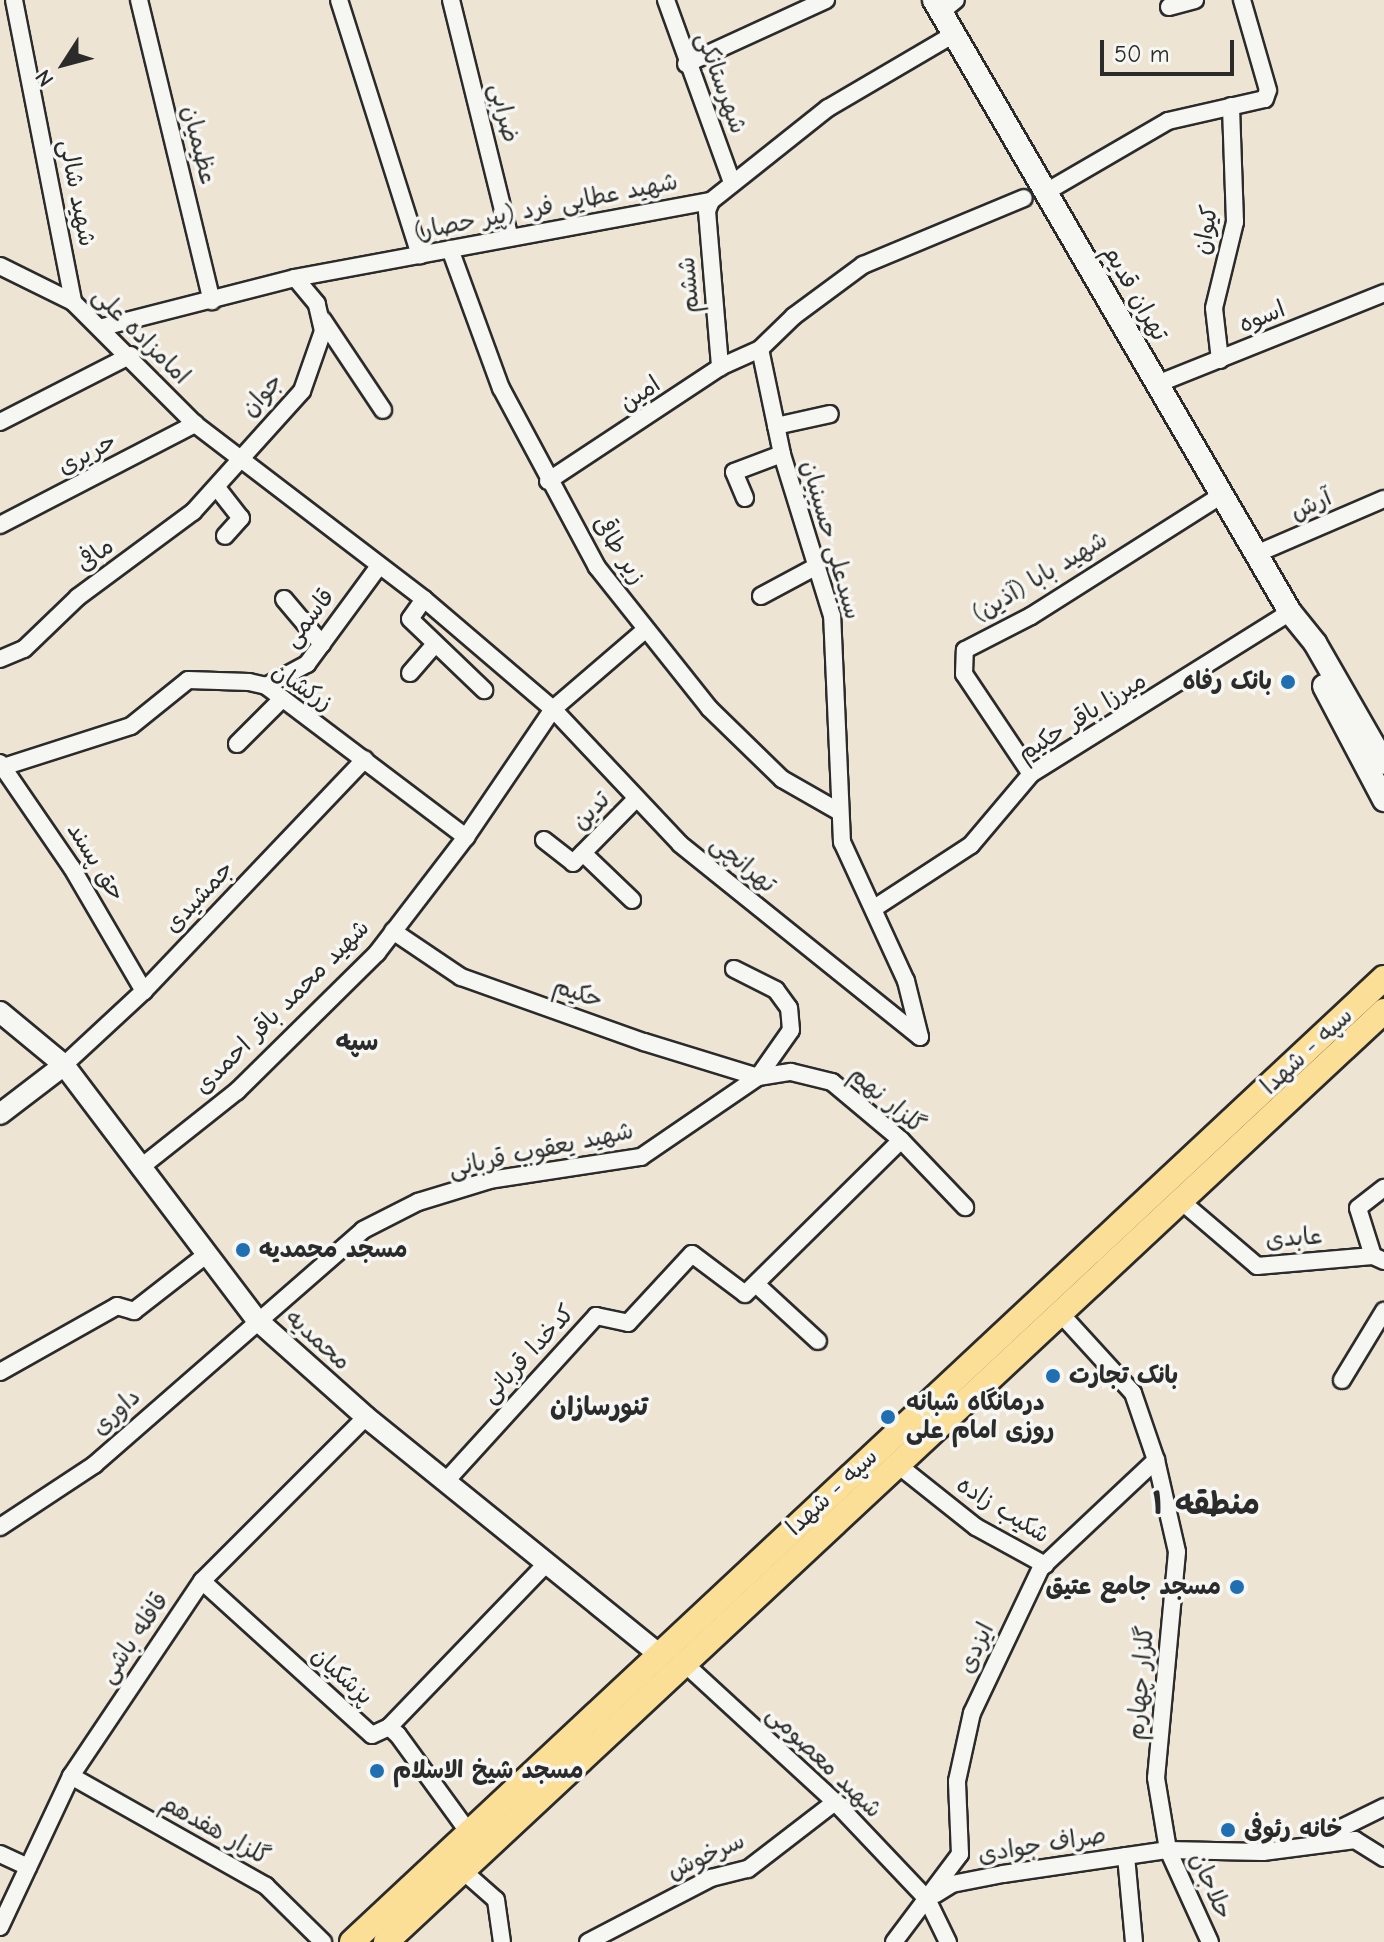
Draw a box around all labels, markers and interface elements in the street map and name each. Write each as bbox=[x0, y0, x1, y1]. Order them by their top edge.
north arrow bbox=[24, 24, 104, 104]
scale bar bbox=[1104, 24, 1238, 74]
street label: شهرستانکی bbox=[689, 28, 753, 138]
text: 50 m bbox=[1114, 40, 1170, 68]
text: N bbox=[30, 65, 59, 92]
street label: ضرابی bbox=[483, 80, 525, 146]
street label: عظیمیان bbox=[175, 103, 223, 187]
street label: شهید شالی bbox=[53, 137, 101, 249]
street label: شهید عطایی فرد (پیر حصار) bbox=[412, 167, 680, 247]
street label: کیوان bbox=[1188, 203, 1224, 257]
street label: تهران قدیم bbox=[1096, 240, 1174, 346]
street label: ششم bbox=[672, 256, 706, 314]
street label: امامزاده علی bbox=[86, 281, 196, 391]
street label: اسوه bbox=[1235, 295, 1289, 339]
street label: جوان bbox=[235, 367, 289, 423]
street label: امین bbox=[614, 370, 666, 418]
street label: حریری bbox=[53, 427, 121, 481]
street label: سیدعلی حسینیان bbox=[795, 457, 867, 623]
street label: آرش bbox=[1286, 483, 1336, 527]
street label: زیر طاقی bbox=[586, 510, 652, 590]
street label: شهید بابا (آذین) bbox=[967, 526, 1113, 628]
street label: مافی bbox=[71, 532, 119, 578]
street label: قاسمی bbox=[277, 583, 341, 653]
street label: زرکشان bbox=[266, 657, 338, 717]
street label: میرزا باقر حکیم bbox=[1012, 666, 1152, 768]
place label: بانک رفاه bbox=[1183, 668, 1272, 696]
marker: بانک رفاه bbox=[1279, 673, 1297, 691]
street label: تدین bbox=[566, 786, 616, 836]
street label: حق پسند bbox=[61, 817, 131, 907]
street label: تهرانچی bbox=[704, 829, 782, 899]
street label: جمشیدی bbox=[158, 855, 240, 939]
street label: شهید محمد باقر احمدی bbox=[188, 913, 376, 1101]
street label: حکیم bbox=[549, 971, 607, 1015]
street label: سپه - شهدا bbox=[1255, 1001, 1359, 1101]
district label: سپه bbox=[335, 1027, 379, 1059]
street label: گلزار نهم bbox=[843, 1060, 931, 1140]
street label: شهید یعقوب قربانی bbox=[446, 1116, 636, 1184]
street label: عابدی bbox=[1265, 1222, 1323, 1254]
place label: مسجد محمدیه bbox=[259, 1236, 408, 1264]
marker: مسجد محمدیه bbox=[234, 1241, 252, 1259]
street label: کدخدا قربانی bbox=[475, 1299, 581, 1409]
street label: محمدیه bbox=[280, 1303, 356, 1377]
place label: بانک تجارت bbox=[1069, 1362, 1178, 1390]
marker: بانک تجارت bbox=[1044, 1367, 1062, 1385]
street label: داوری bbox=[86, 1383, 146, 1441]
place label: درمانگاه شبانه روزی امام علی bbox=[906, 1389, 1054, 1445]
district label: تنورسازان bbox=[550, 1392, 648, 1424]
marker: درمانگاه شبانه روزی امام علی bbox=[877, 1406, 899, 1428]
street label: سپه - شهدا bbox=[780, 1442, 884, 1542]
street label: شکیب زاده bbox=[951, 1470, 1055, 1550]
district label: منطقه ۱ bbox=[1152, 1485, 1260, 1523]
place label: مسجد جامع عتیق bbox=[1046, 1573, 1221, 1601]
marker: مسجد جامع عتیق bbox=[1228, 1578, 1246, 1596]
street label: قافله باشی bbox=[93, 1587, 175, 1689]
street label: ایزدی bbox=[952, 1618, 1000, 1678]
street label: گلزار چهارم bbox=[1122, 1625, 1160, 1741]
street label: پزشکیان bbox=[305, 1641, 379, 1711]
street label: شهید معصومی bbox=[760, 1700, 888, 1824]
place label: مسجد شیخ الاسلام bbox=[393, 1757, 583, 1785]
marker: مسجد شیخ الاسلام bbox=[368, 1762, 386, 1780]
street label: گلزار هفدهم bbox=[155, 1788, 275, 1872]
place label: خانه رئوفی bbox=[1244, 1816, 1342, 1844]
street label: صراف جوادی bbox=[976, 1821, 1108, 1869]
marker: خانه رئوفی bbox=[1219, 1821, 1237, 1839]
street label: سرخوش bbox=[663, 1826, 749, 1886]
street label: حلاجان bbox=[1184, 1848, 1238, 1924]

